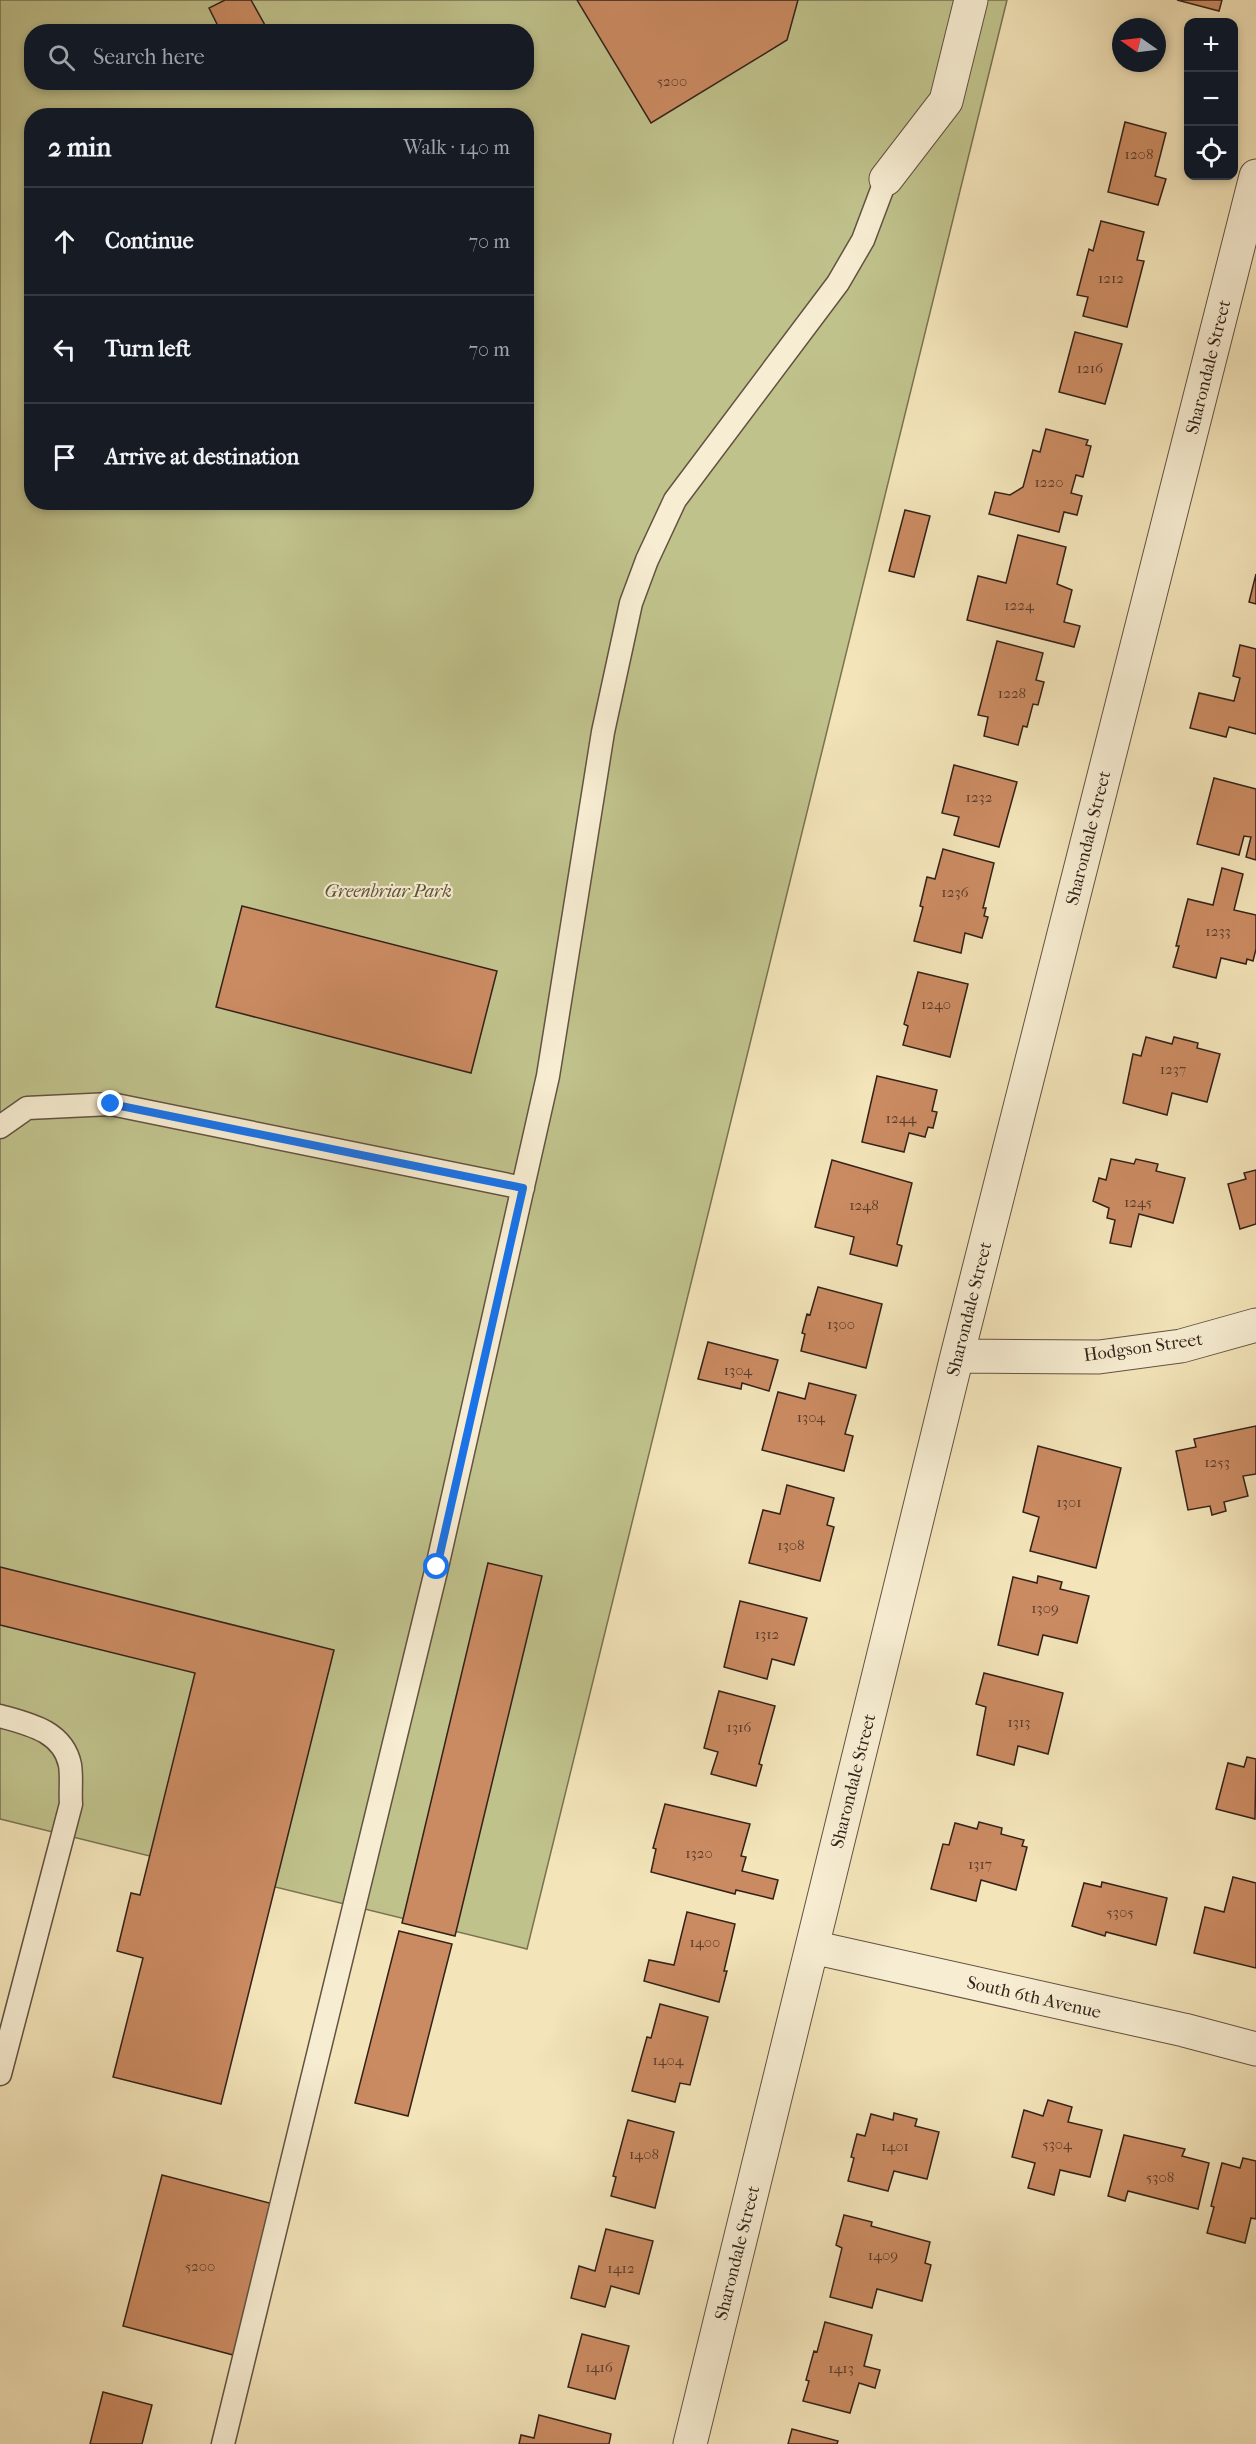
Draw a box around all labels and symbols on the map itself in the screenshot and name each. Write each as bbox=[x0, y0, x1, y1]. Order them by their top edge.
north arrow bbox=[1112, 18, 1166, 72]
house number: 5200 bbox=[657, 72, 687, 90]
house number: 1208 bbox=[1125, 145, 1153, 163]
house number: 1212 bbox=[1098, 269, 1124, 287]
street label: Sharondale Street bbox=[1182, 297, 1235, 437]
house number: 1216 bbox=[1077, 359, 1104, 377]
house number: 1220 bbox=[1034, 473, 1064, 491]
house number: 1224 bbox=[1004, 596, 1035, 614]
house number: 1228 bbox=[998, 684, 1026, 702]
street label: Sharondale Street bbox=[1062, 768, 1115, 908]
house number: 1232 bbox=[966, 788, 993, 806]
park label: Greenbriar Park bbox=[324, 881, 452, 902]
house number: 1236 bbox=[941, 883, 970, 901]
house number: 1233 bbox=[1205, 922, 1231, 940]
house number: 1240 bbox=[921, 995, 951, 1013]
house number: 1237 bbox=[1160, 1060, 1186, 1078]
route end bbox=[97, 1090, 123, 1116]
house number: 1244 bbox=[886, 1109, 918, 1127]
house number: 1245 bbox=[1124, 1193, 1152, 1211]
house number: 1248 bbox=[849, 1196, 879, 1214]
street label: Sharondale Street bbox=[943, 1239, 996, 1379]
house number: 1300 bbox=[827, 1315, 855, 1333]
street label: Hodgson Street bbox=[1082, 1329, 1205, 1366]
house number: 1304 bbox=[724, 1361, 753, 1379]
house number: 1304 bbox=[797, 1408, 826, 1426]
house number: 1253 bbox=[1204, 1453, 1230, 1471]
house number: 1301 bbox=[1056, 1493, 1082, 1511]
house number: 1308 bbox=[777, 1536, 805, 1554]
route start bbox=[423, 1553, 449, 1579]
house number: 1309 bbox=[1031, 1599, 1059, 1617]
house number: 1312 bbox=[755, 1625, 780, 1643]
street label: Sharondale Street bbox=[827, 1711, 880, 1851]
house number: 1313 bbox=[1007, 1713, 1031, 1731]
house number: 1316 bbox=[727, 1718, 752, 1736]
house number: 1320 bbox=[685, 1844, 713, 1862]
house number: 1317 bbox=[968, 1855, 992, 1873]
house number: 5305 bbox=[1106, 1903, 1134, 1921]
house number: 1400 bbox=[690, 1933, 720, 1951]
street label: South 6th Avenue bbox=[965, 1972, 1103, 2023]
house number: 1404 bbox=[652, 2051, 685, 2069]
house number: 5304 bbox=[1042, 2135, 1073, 2153]
house number: 1401 bbox=[881, 2137, 909, 2155]
house number: 1408 bbox=[629, 2145, 659, 2163]
house number: 5308 bbox=[1146, 2168, 1174, 2186]
street label: Sharondale Street bbox=[711, 2183, 764, 2323]
house number: 1409 bbox=[868, 2246, 898, 2264]
house number: 5200 bbox=[185, 2257, 215, 2275]
house number: 1412 bbox=[607, 2259, 635, 2277]
house number: 1416 bbox=[585, 2358, 614, 2376]
house number: 1413 bbox=[828, 2359, 854, 2377]

